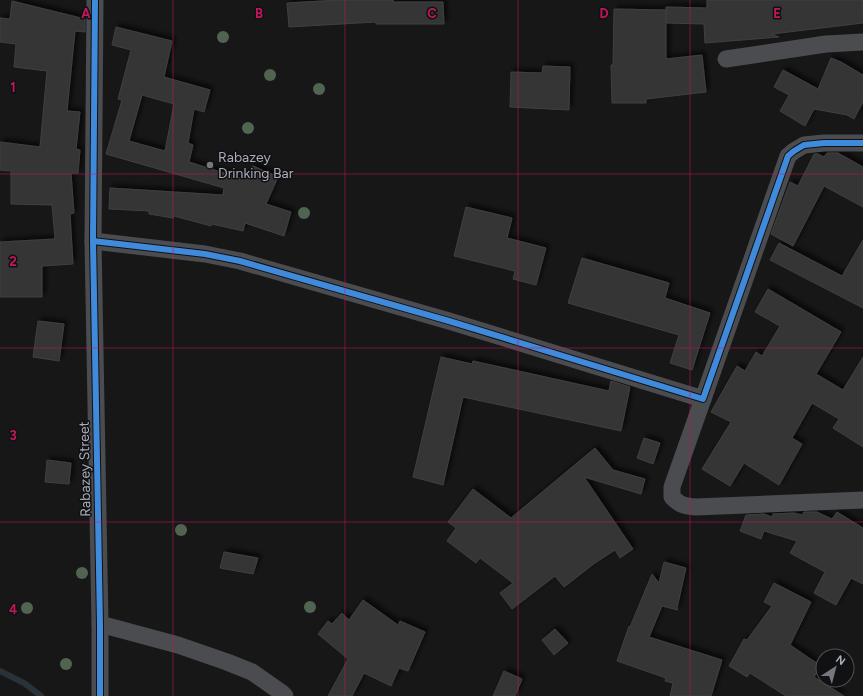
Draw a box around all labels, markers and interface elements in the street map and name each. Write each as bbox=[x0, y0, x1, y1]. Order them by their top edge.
text: A bbox=[81, 6, 91, 21]
text: B bbox=[255, 6, 263, 21]
text: C bbox=[427, 6, 437, 21]
text: D bbox=[599, 6, 609, 21]
text: E bbox=[773, 6, 781, 21]
text: 1 bbox=[10, 80, 16, 95]
place label: Rabazey Drinking Bar bbox=[218, 149, 294, 182]
marker: Rabazey Drinking Bar bbox=[205, 160, 215, 170]
text: 2 bbox=[9, 254, 17, 269]
street label: Rabazey Street bbox=[76, 421, 94, 517]
text: 3 bbox=[9, 428, 17, 443]
text: 4 bbox=[9, 602, 17, 617]
north arrow bbox=[815, 648, 855, 688]
text: N bbox=[833, 653, 848, 668]

